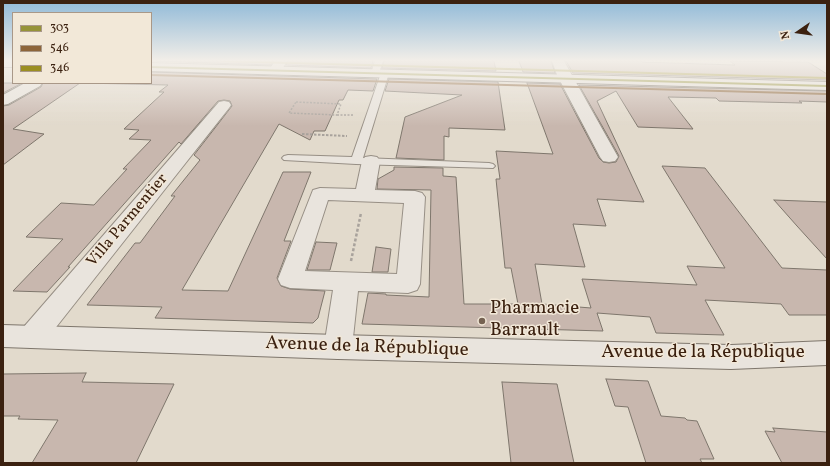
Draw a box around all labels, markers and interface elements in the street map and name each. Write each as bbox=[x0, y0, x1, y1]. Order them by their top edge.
legend bbox=[12, 12, 152, 84]
north arrow bbox=[778, 12, 818, 52]
text: 303 bbox=[50, 20, 69, 36]
text: N bbox=[778, 29, 794, 40]
text: 546 bbox=[50, 40, 69, 56]
text: 346 bbox=[50, 60, 69, 76]
street label: Villa Parmentier bbox=[83, 171, 173, 271]
place label: Pharmacie Barrault bbox=[490, 299, 579, 343]
marker: Pharmacie Barrault bbox=[477, 316, 487, 326]
street label: Avenue de la République bbox=[265, 333, 469, 363]
street label: Avenue de la République bbox=[601, 343, 805, 365]

